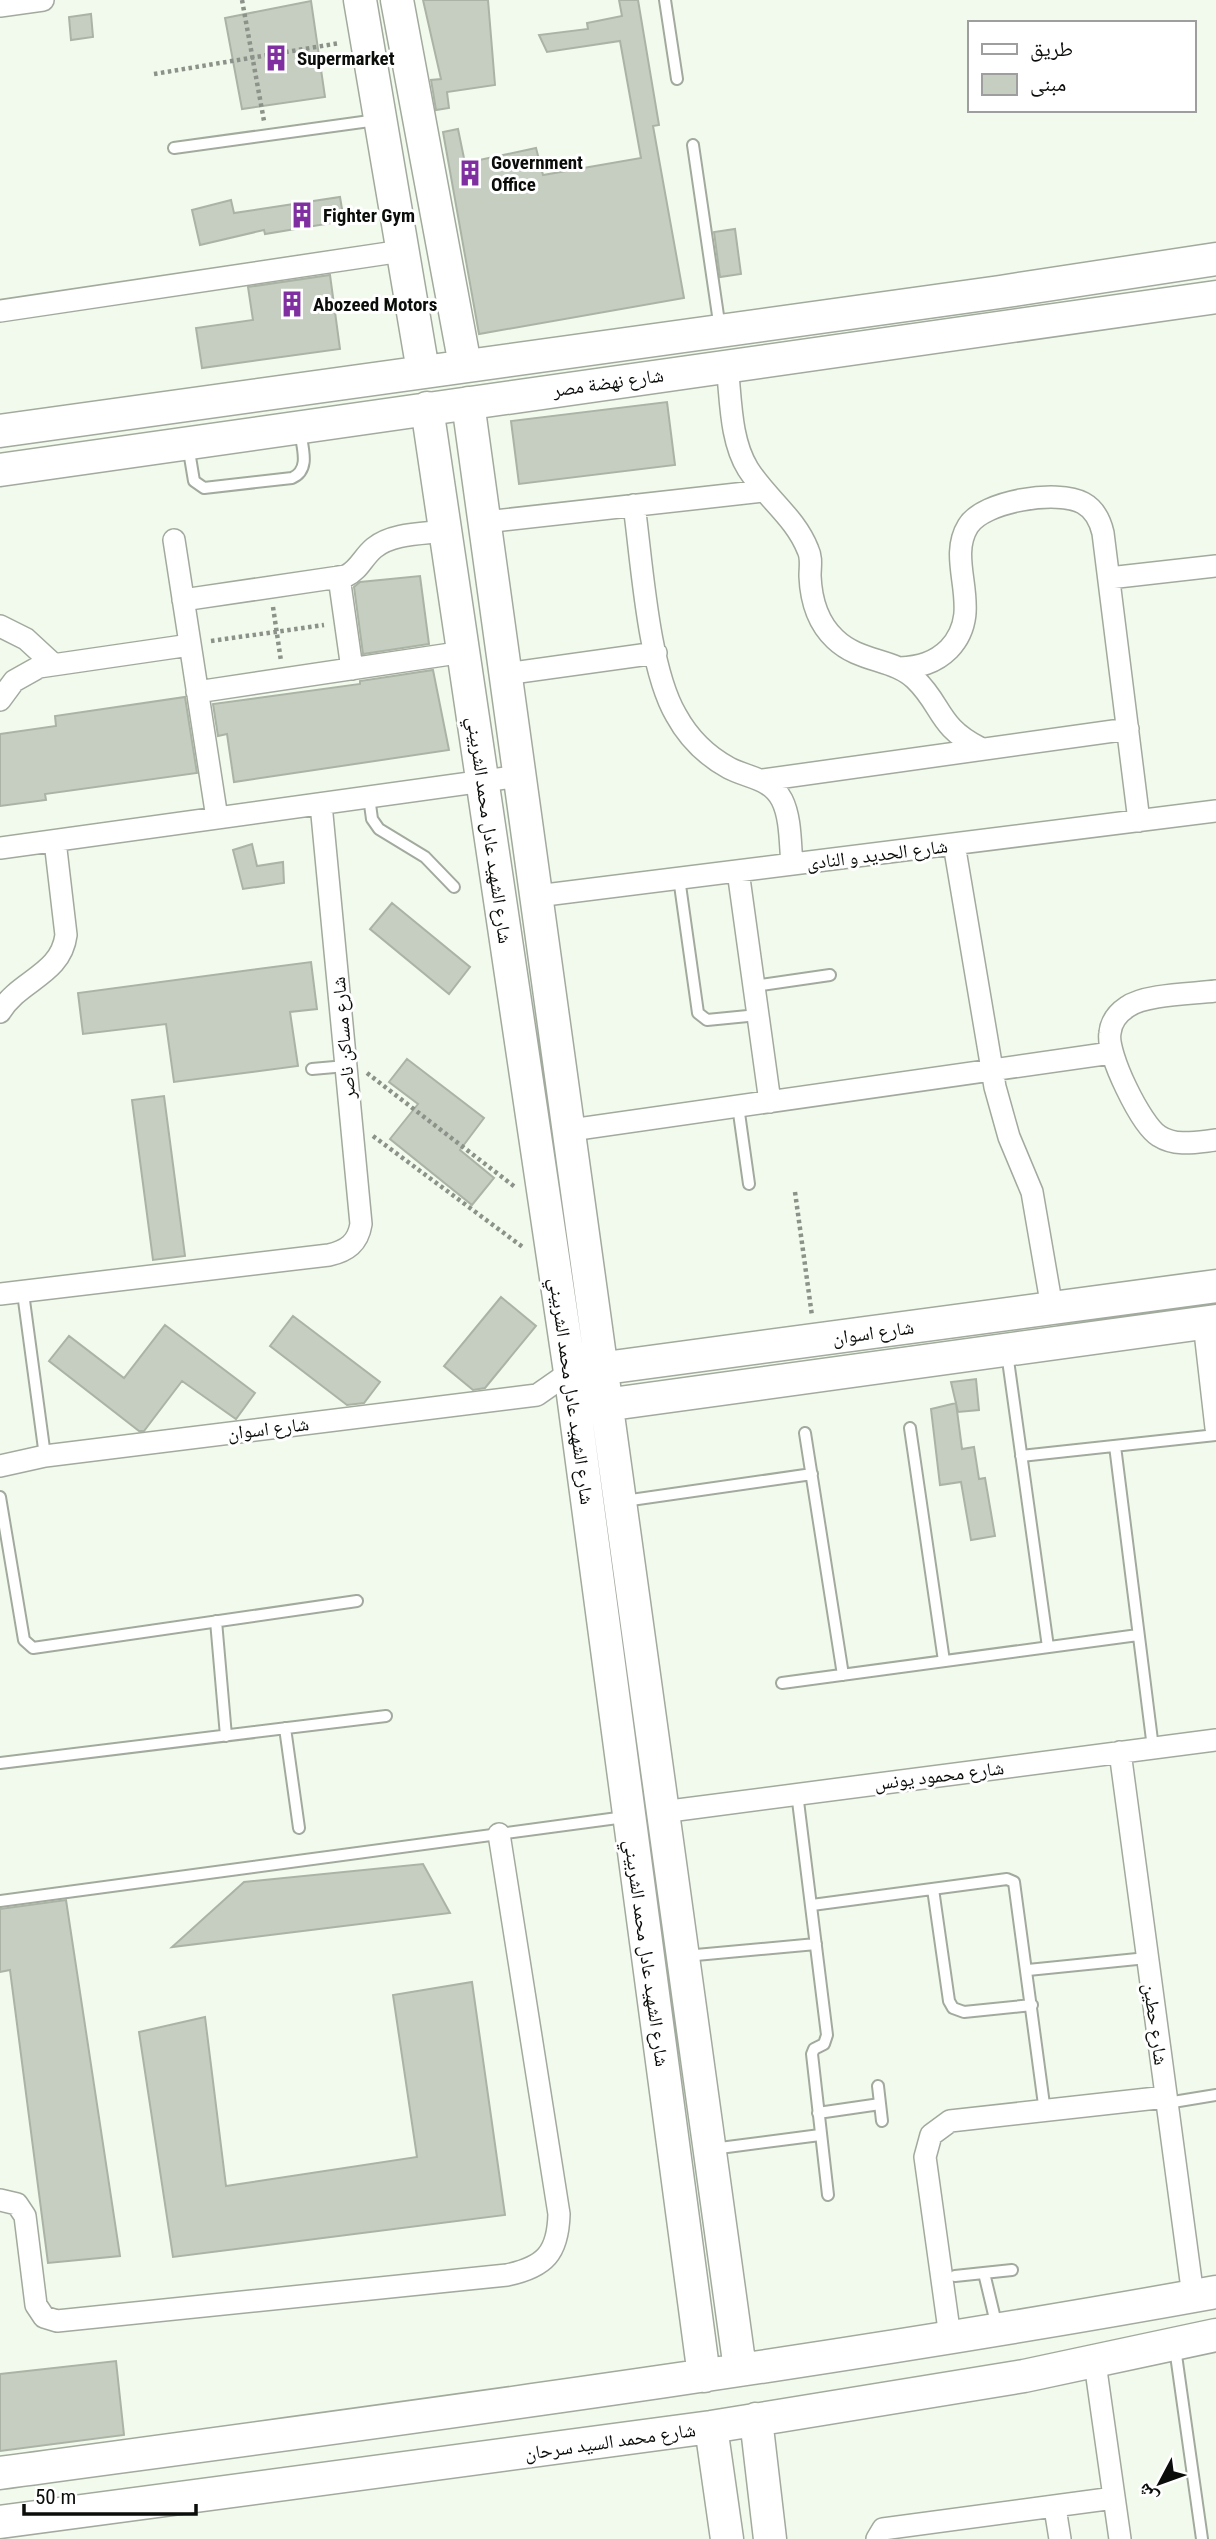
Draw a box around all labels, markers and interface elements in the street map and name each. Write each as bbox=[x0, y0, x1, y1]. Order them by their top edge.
legend bbox=[968, 21, 1195, 112]
text: طريق bbox=[1030, 37, 1073, 62]
building icon: Supermarket bbox=[261, 43, 291, 73]
place label: Supermarket bbox=[297, 47, 395, 70]
text: مبنى bbox=[1030, 72, 1066, 97]
place label: Government Office bbox=[491, 151, 583, 196]
building icon: Government Office bbox=[455, 158, 485, 188]
building icon: Fighter Gym bbox=[287, 200, 317, 230]
place label: Fighter Gym bbox=[323, 204, 415, 227]
building icon: Abozeed Motors bbox=[277, 289, 307, 319]
place label: Abozeed Motors bbox=[313, 293, 437, 316]
street label: شارع نهضة مصر bbox=[550, 363, 665, 402]
street label: شارع الشهيد عادل محمد الشربيني bbox=[458, 715, 517, 946]
street label: شارع الحديد و النادى bbox=[805, 834, 949, 875]
street label: شارع مساكن ناصر bbox=[327, 976, 360, 1101]
street label: شارع الشهيد عادل محمد الشربيني bbox=[540, 1276, 599, 1507]
street label: شارع اسوان bbox=[831, 1315, 915, 1350]
street label: شارع اسوان bbox=[226, 1412, 310, 1445]
street label: شارع محمود يونس bbox=[873, 1756, 1005, 1795]
street label: شارع الشهيد عادل محمد الشربيني bbox=[615, 1838, 674, 2069]
street label: شارع حطين bbox=[1138, 1982, 1173, 2067]
street label: شارع محمد السيد سرحان bbox=[523, 2418, 697, 2465]
north arrow bbox=[1125, 2448, 1195, 2518]
scale bar bbox=[24, 2472, 196, 2516]
text: ش bbox=[1132, 2479, 1163, 2509]
text: 50 m bbox=[35, 2485, 76, 2509]

